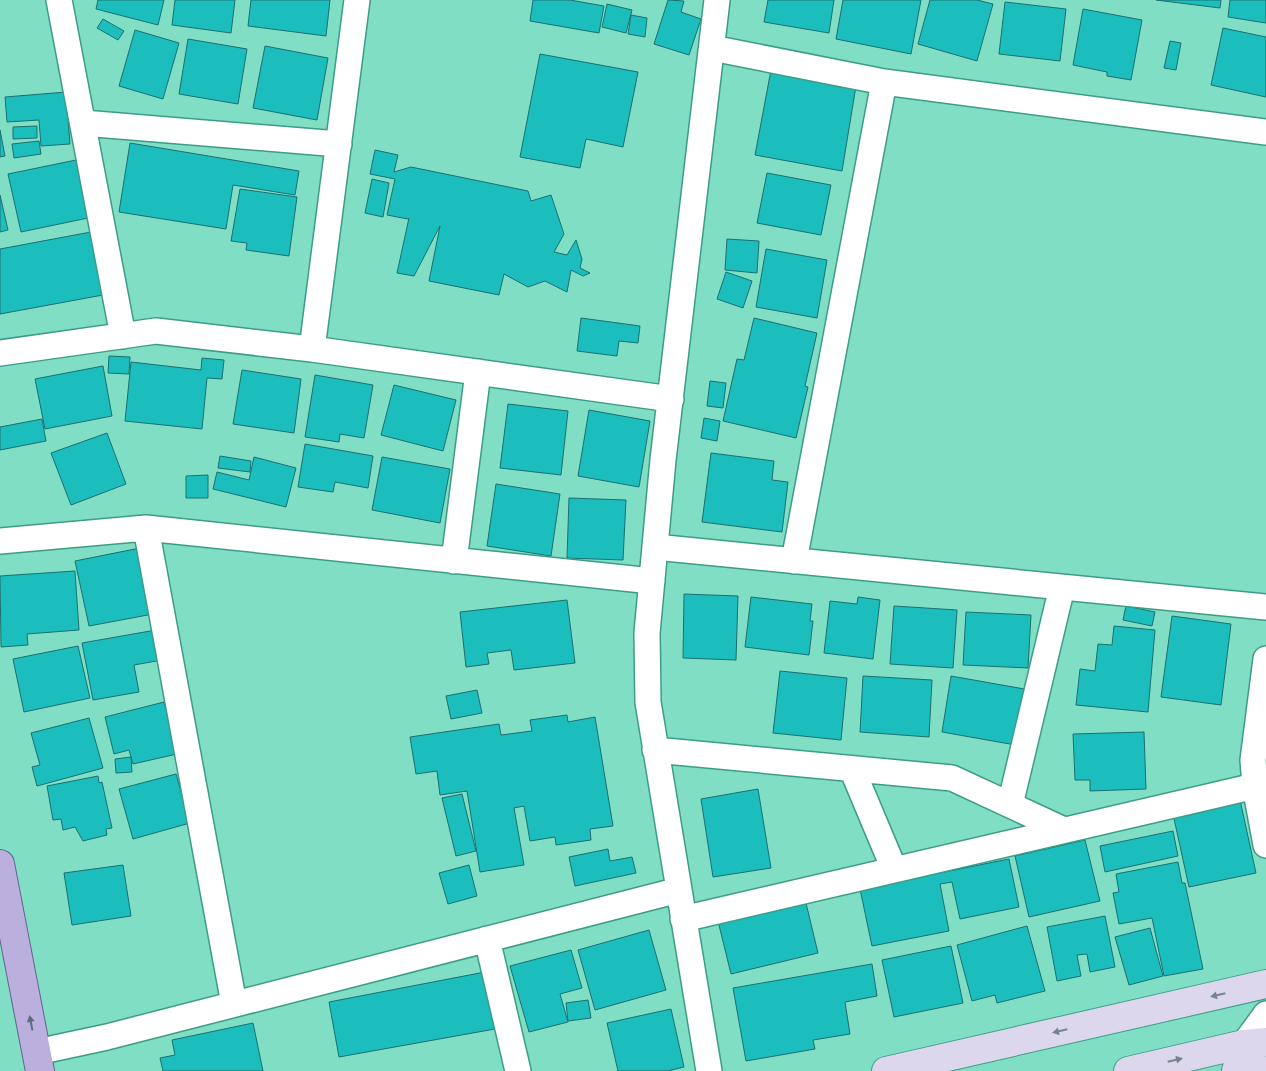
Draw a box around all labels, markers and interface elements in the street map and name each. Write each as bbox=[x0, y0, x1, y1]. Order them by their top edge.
one-way arrow bbox=[1211, 991, 1226, 999]
one-way arrow bbox=[27, 1016, 35, 1031]
one-way arrow bbox=[1053, 1027, 1068, 1035]
one-way arrow bbox=[1168, 1056, 1183, 1064]

